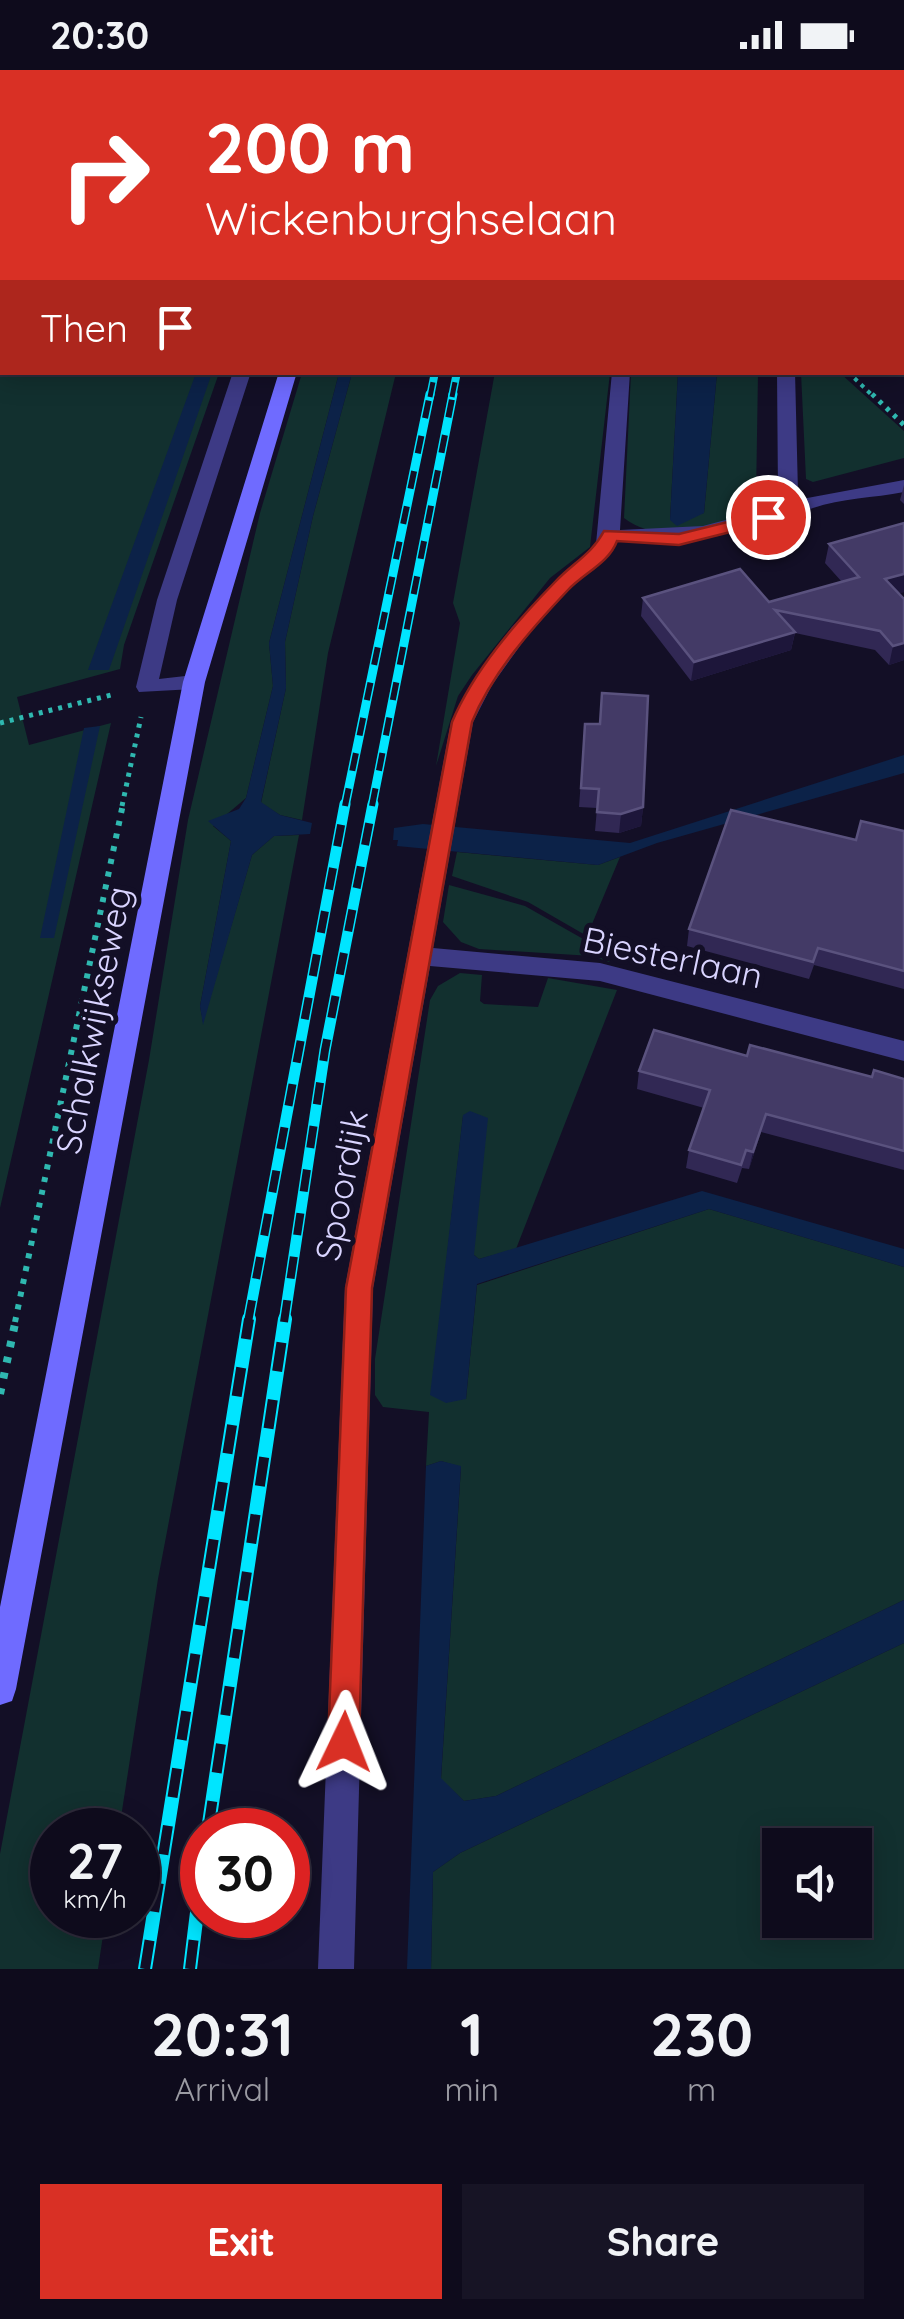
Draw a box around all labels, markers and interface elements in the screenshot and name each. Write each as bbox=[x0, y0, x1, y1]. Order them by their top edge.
text: 20:30 bbox=[50, 11, 149, 59]
text: 200 m bbox=[205, 103, 415, 191]
icon: right bbox=[40, 110, 170, 240]
text: Wickenburghselaan bbox=[205, 190, 617, 246]
icon: arrive bbox=[148, 300, 203, 355]
text: Then bbox=[40, 304, 128, 352]
pin bbox=[726, 475, 811, 560]
icon: arrive bbox=[741, 490, 796, 545]
street label: Schalkwijkseweg bbox=[46, 883, 140, 1157]
street label: Biesterlaan bbox=[579, 917, 767, 997]
street label: Spoordijk bbox=[305, 1106, 377, 1264]
position arrow bbox=[292, 1690, 396, 1794]
speed limit sign: 30 bbox=[180, 1808, 310, 1938]
map controls bbox=[762, 1828, 872, 1938]
button: sound bbox=[762, 1828, 872, 1938]
text: 27 bbox=[67, 1829, 123, 1892]
text: km/h bbox=[63, 1883, 127, 1914]
text: 20:31 bbox=[151, 1996, 294, 2071]
text: 1 bbox=[460, 1996, 484, 2071]
text: 230 bbox=[650, 1996, 753, 2071]
text: Arrival bbox=[174, 2069, 270, 2109]
text: min bbox=[445, 2069, 499, 2109]
text: m bbox=[687, 2069, 716, 2109]
button: Exit bbox=[40, 2184, 442, 2299]
button: Share bbox=[462, 2184, 864, 2299]

